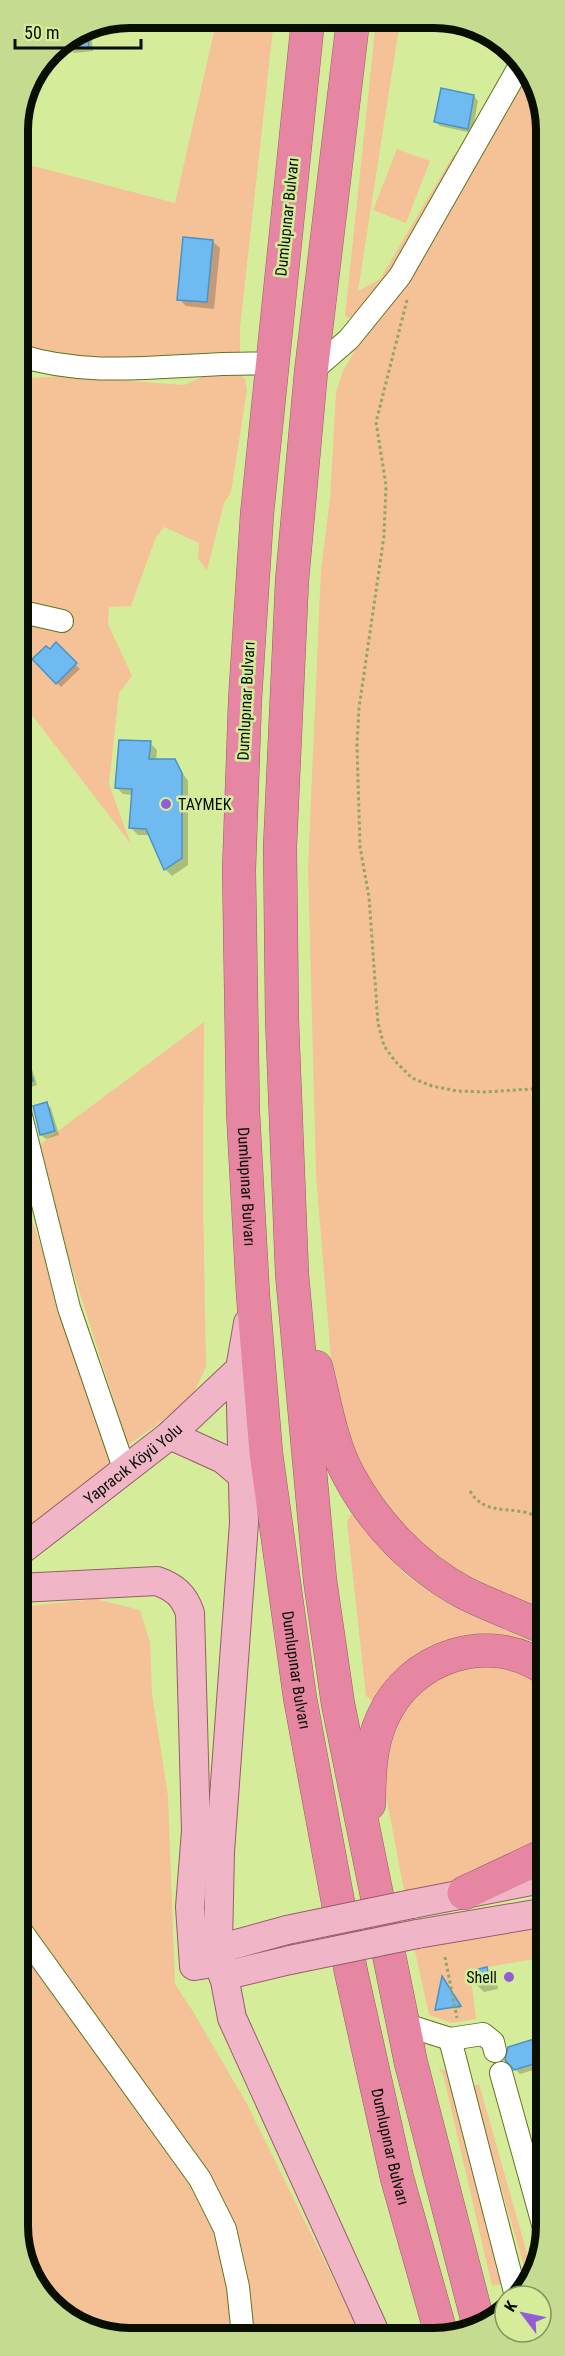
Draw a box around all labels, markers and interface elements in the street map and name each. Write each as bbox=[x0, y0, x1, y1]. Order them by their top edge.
scale bar bbox=[15, 12, 141, 50]
text: 50 m bbox=[24, 22, 59, 43]
street label: Dumlupınar Bulvarı bbox=[271, 157, 303, 277]
street label: Dumlupınar Bulvarı bbox=[233, 641, 259, 761]
place label: TAYMEK bbox=[178, 795, 232, 814]
marker: TAYMEK bbox=[159, 797, 173, 811]
street label: Dumlupınar Bulvarı bbox=[234, 1127, 260, 1247]
street label: Yapracık Köyü Yolu bbox=[80, 1419, 186, 1508]
street label: Dumlupınar Bulvarı bbox=[279, 1610, 315, 1730]
place label: Shell bbox=[466, 1968, 497, 1987]
marker: Shell bbox=[502, 1970, 516, 1984]
street label: Dumlupınar Bulvarı bbox=[368, 2086, 414, 2207]
north arrow bbox=[493, 2284, 553, 2344]
text: K bbox=[500, 2297, 521, 2315]

